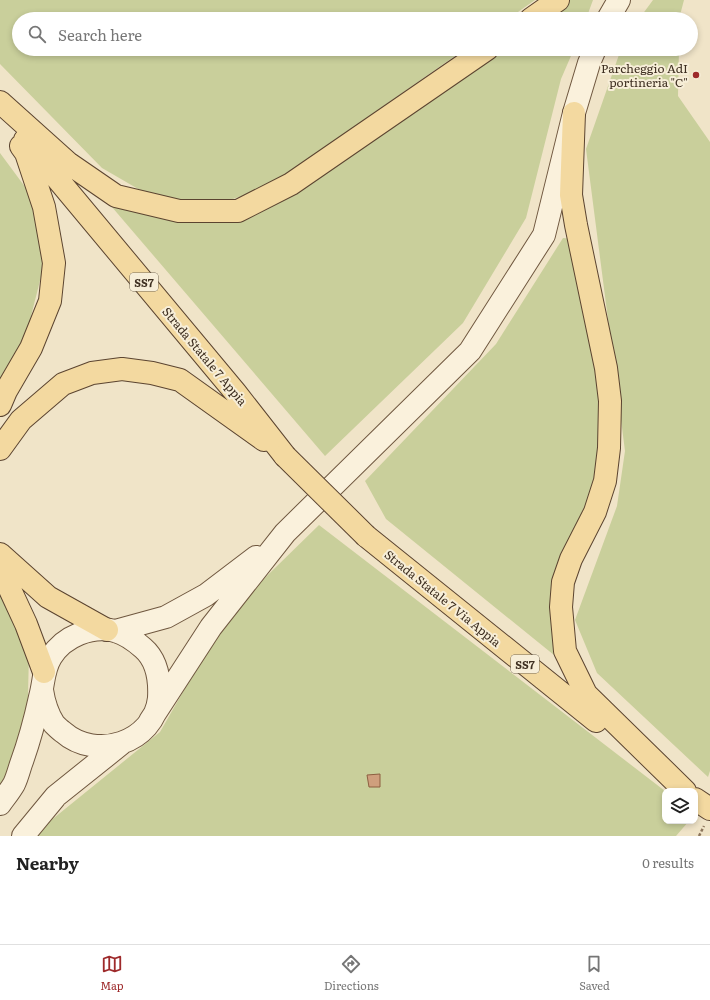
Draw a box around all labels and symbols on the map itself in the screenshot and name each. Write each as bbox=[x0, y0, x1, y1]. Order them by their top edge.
place label: Parcheggio AdI portineria "C" bbox=[601, 59, 688, 91]
marker: Parcheggio AdI portineria "C" bbox=[691, 70, 701, 80]
road number: SS7 bbox=[130, 273, 158, 291]
street label: Strada Statale 7 Appia bbox=[158, 303, 252, 410]
street label: Strada Statale 7 Via Appia bbox=[381, 545, 506, 651]
road number: SS7 bbox=[511, 655, 539, 673]

